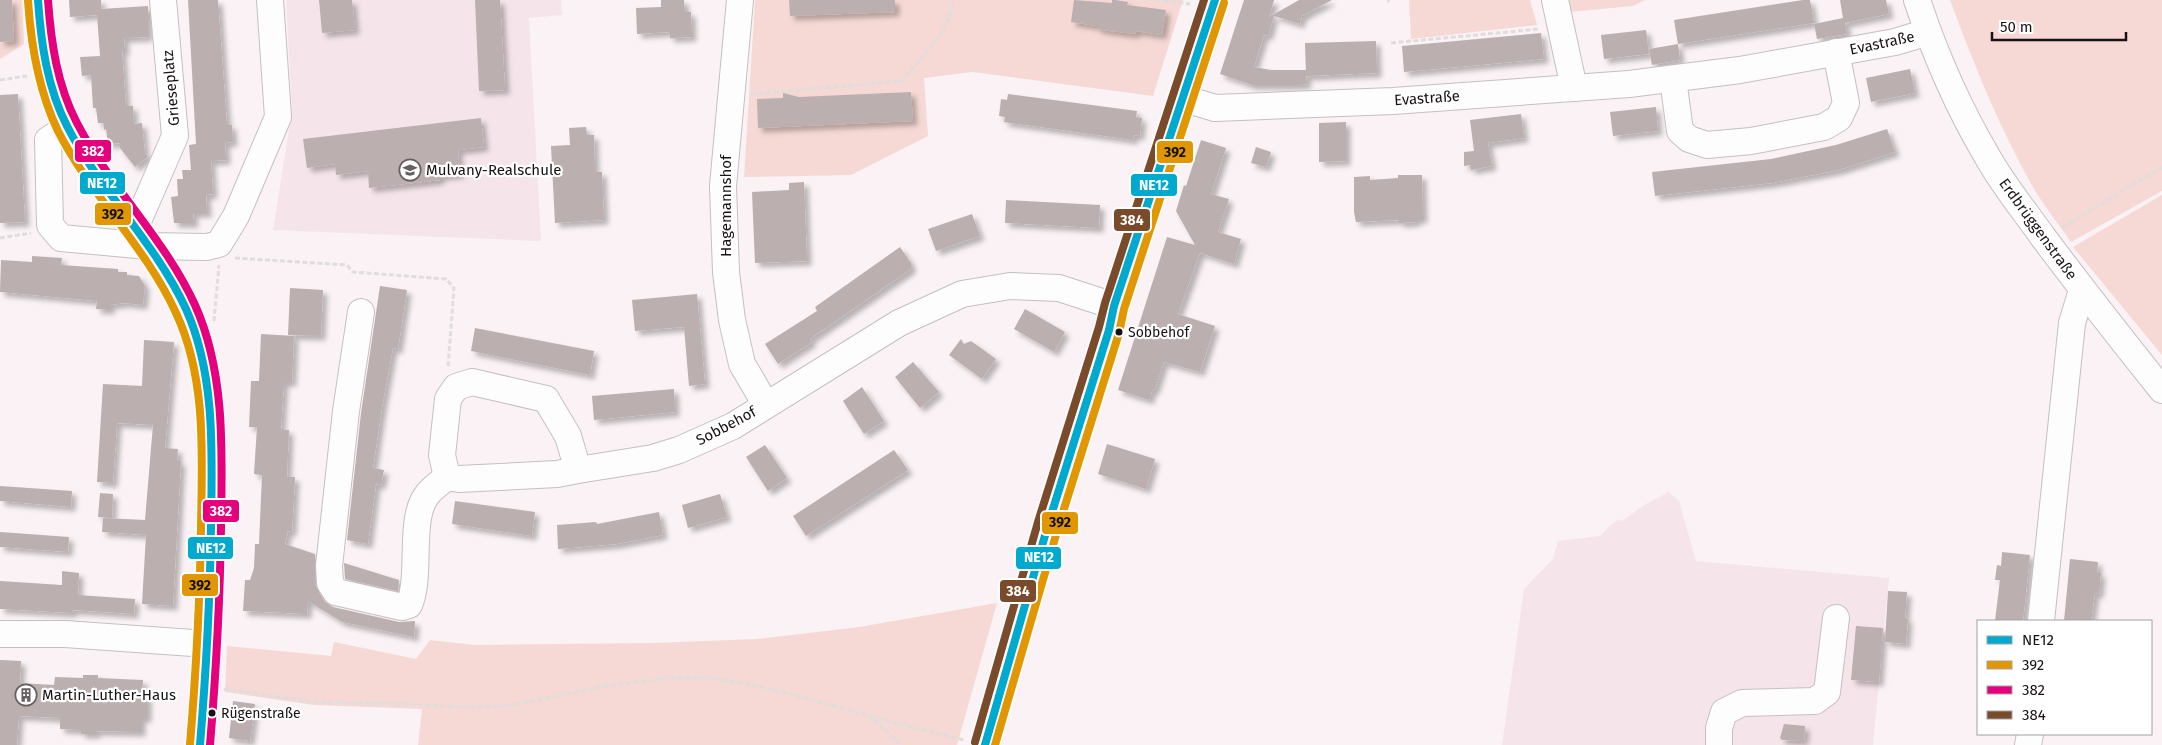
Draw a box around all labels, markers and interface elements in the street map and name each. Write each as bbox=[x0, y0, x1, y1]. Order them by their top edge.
scale bar bbox=[1992, 10, 2126, 42]
text: 50 m bbox=[2000, 18, 2033, 36]
street label: Evastraße bbox=[1848, 27, 1916, 59]
street label: Grieseplatz bbox=[159, 49, 183, 127]
street label: Evastraße bbox=[1394, 87, 1460, 109]
line badge: 382 bbox=[74, 139, 112, 163]
line badge: 392 bbox=[1156, 140, 1194, 164]
text: 382 bbox=[81, 143, 104, 160]
text: 392 bbox=[1163, 144, 1186, 161]
street label: Hagemannshof bbox=[717, 154, 735, 257]
school or university icon: Mulvany-Realschule bbox=[398, 158, 422, 182]
place label: Mulvany-Realschule bbox=[426, 161, 561, 179]
line badge: NE12 bbox=[79, 171, 126, 195]
line badge: NE12 bbox=[1130, 173, 1178, 197]
text: NE12 bbox=[87, 175, 117, 192]
street label: Erdbrüggenstraße bbox=[1995, 175, 2081, 283]
text: NE12 bbox=[1139, 177, 1169, 194]
line badge: 392 bbox=[94, 202, 132, 226]
text: 392 bbox=[101, 206, 124, 223]
line badge: 384 bbox=[1113, 208, 1151, 232]
text: 384 bbox=[1119, 212, 1144, 229]
place label: Sobbehof bbox=[1128, 324, 1190, 341]
marker: Sobbehof bbox=[1114, 327, 1124, 337]
street label: Sobbehof bbox=[693, 402, 760, 449]
line badge: 382 bbox=[202, 499, 240, 523]
text: 382 bbox=[209, 503, 232, 520]
line badge: 392 bbox=[1041, 511, 1079, 535]
text: 392 bbox=[1048, 514, 1071, 531]
line badge: NE12 bbox=[187, 536, 234, 560]
text: NE12 bbox=[196, 540, 226, 557]
line badge: NE12 bbox=[1015, 546, 1062, 570]
text: NE12 bbox=[1024, 549, 1054, 566]
line badge: 392 bbox=[181, 573, 219, 597]
text: 392 bbox=[188, 577, 211, 594]
line badge: 384 bbox=[999, 579, 1037, 603]
text: 384 bbox=[1005, 583, 1030, 600]
legend bbox=[1977, 620, 2152, 735]
text: NE12 bbox=[2022, 631, 2054, 649]
text: 392 bbox=[2022, 656, 2044, 674]
text: 382 bbox=[2022, 681, 2045, 699]
building icon: Martin-Luther-Haus bbox=[14, 683, 38, 707]
place label: Martin-Luther-Haus bbox=[42, 686, 176, 704]
place label: Rügenstraße bbox=[221, 705, 301, 722]
text: 384 bbox=[2022, 706, 2046, 724]
marker: Rügenstraße bbox=[207, 708, 217, 718]

